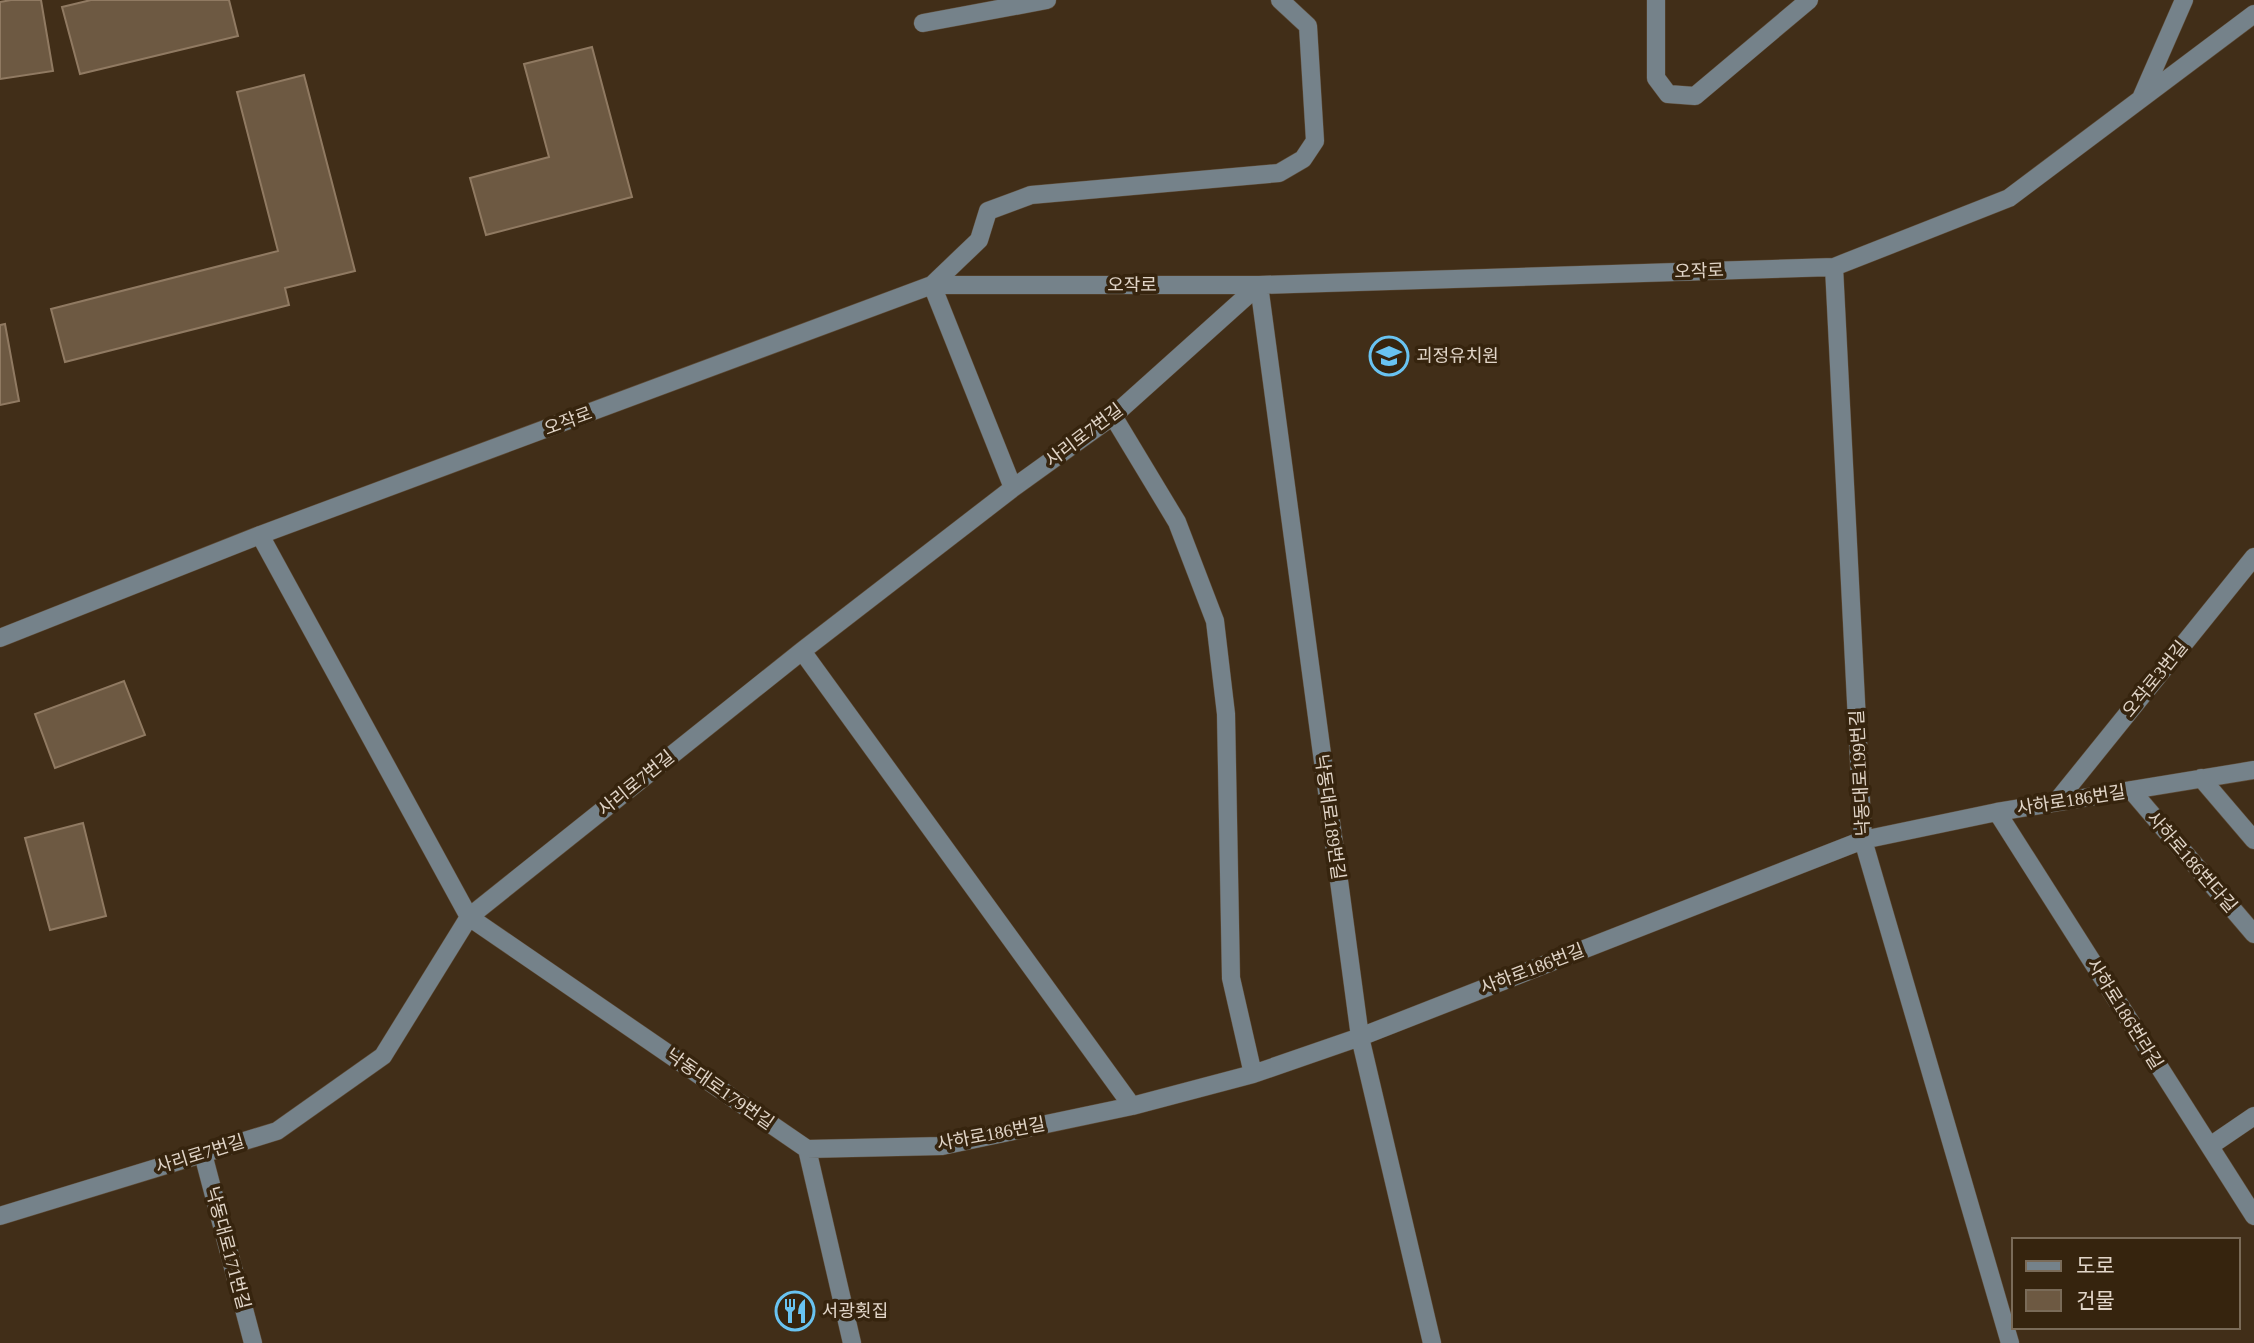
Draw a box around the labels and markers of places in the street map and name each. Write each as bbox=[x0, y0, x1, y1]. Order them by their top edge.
school or university icon: 괴정유치원 bbox=[1368, 335, 1410, 377]
place label: 괴정유치원 bbox=[1416, 346, 1499, 366]
restaurant icon: 서광횟집 bbox=[774, 1290, 816, 1332]
place label: 서광횟집 bbox=[822, 1301, 888, 1321]

